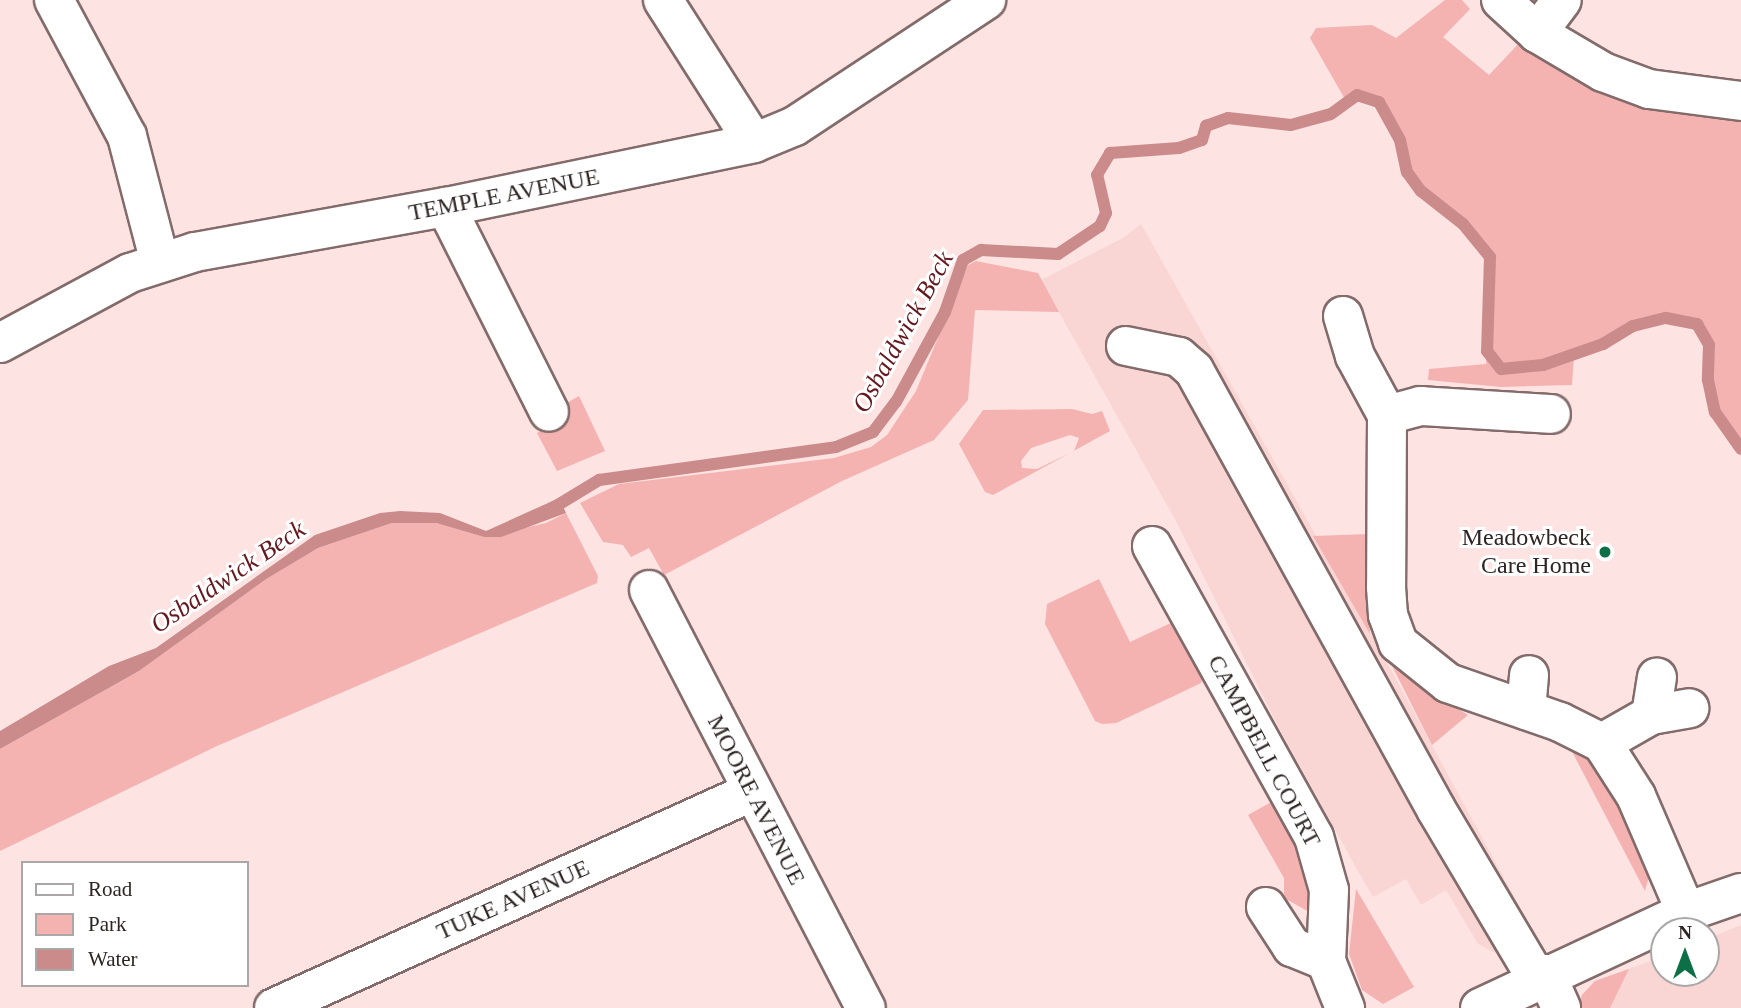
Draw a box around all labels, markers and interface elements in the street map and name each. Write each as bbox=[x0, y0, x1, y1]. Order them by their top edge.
street label: TEMPLE AVENUE bbox=[406, 162, 602, 228]
water label: Osbaldwick Beck bbox=[846, 246, 960, 418]
water label: Osbaldwick Beck bbox=[145, 514, 311, 640]
place label: Meadowbeck Care Home bbox=[1462, 524, 1591, 580]
marker: Meadowbeck Care Home bbox=[1597, 544, 1613, 560]
street label: CAMPBELL COURT bbox=[1201, 650, 1327, 852]
street label: MOORE AVENUE bbox=[700, 710, 812, 890]
street label: TUKE AVENUE bbox=[432, 853, 594, 947]
legend bbox=[21, 861, 248, 987]
text: Road bbox=[88, 877, 132, 901]
text: Park bbox=[88, 912, 127, 936]
north arrow bbox=[1650, 917, 1720, 987]
text: N bbox=[1678, 922, 1692, 943]
text: Water bbox=[88, 947, 138, 971]

